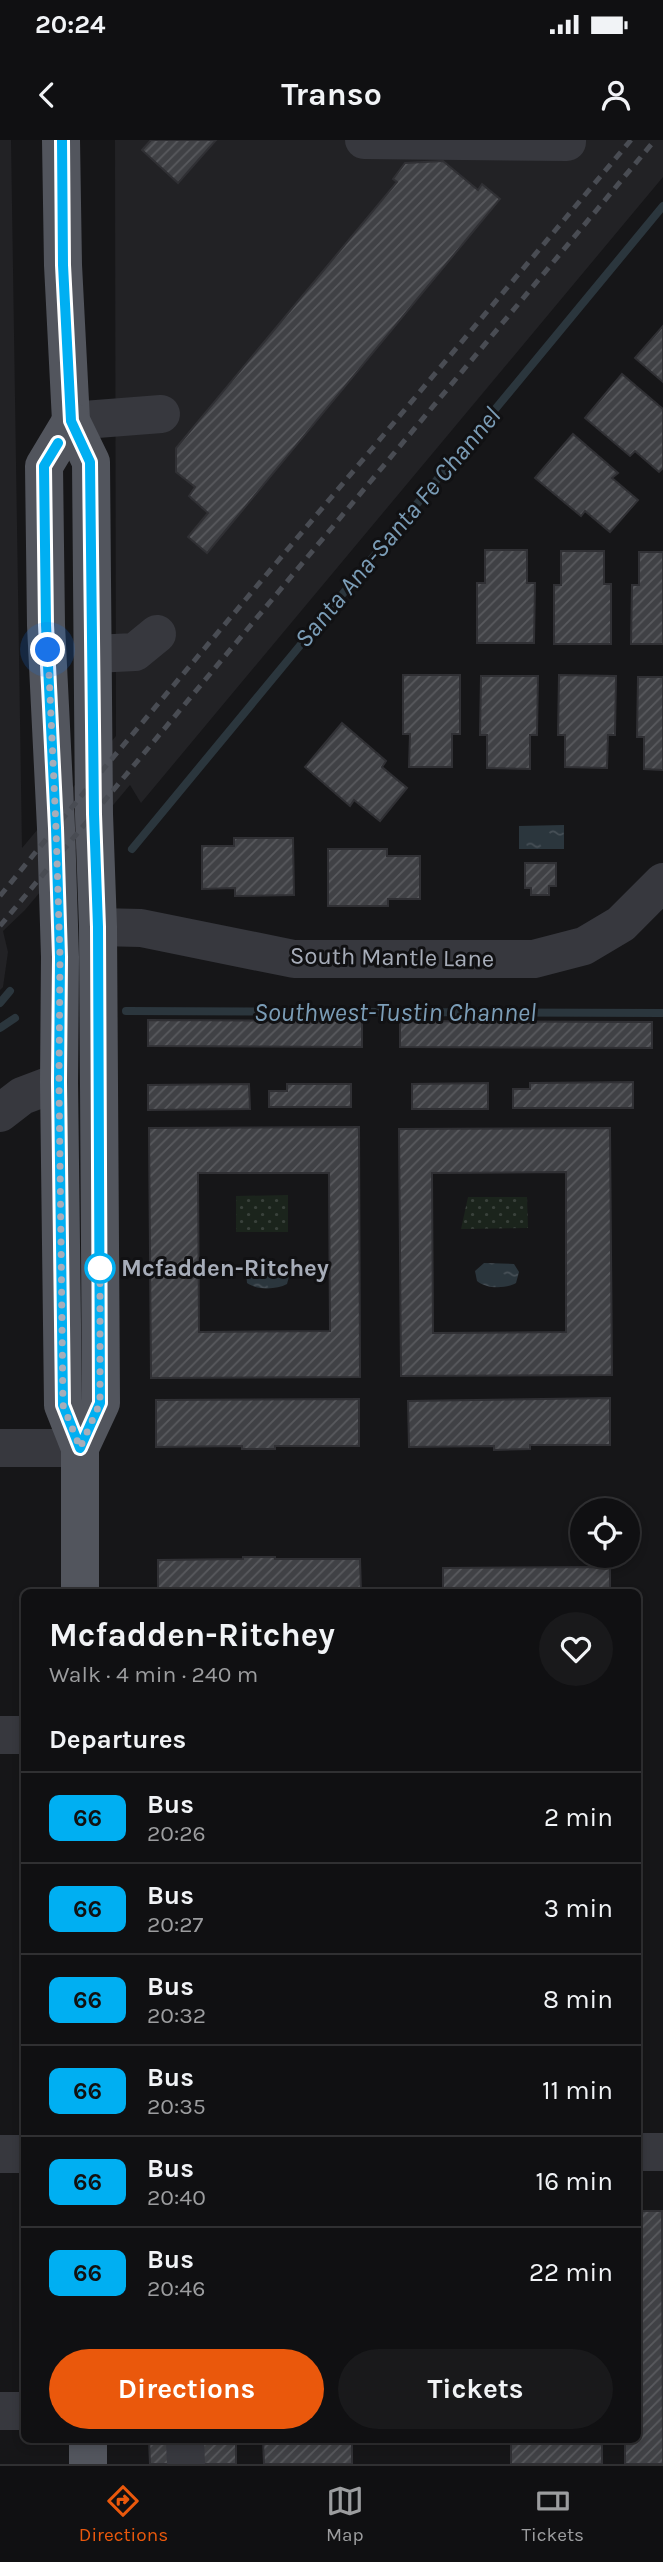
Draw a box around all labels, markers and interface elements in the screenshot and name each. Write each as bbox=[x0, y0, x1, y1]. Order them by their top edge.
text: 20:24 bbox=[35, 9, 105, 40]
icon: back bbox=[28, 76, 66, 114]
text: Transo bbox=[281, 76, 382, 113]
icon: person bbox=[597, 76, 635, 114]
water label: Santa Ana-Santa Fe Channel bbox=[288, 401, 507, 654]
your location bbox=[30, 632, 65, 667]
street label: South Mantle Lane bbox=[290, 941, 494, 973]
water label: Southwest-Tustin Channel bbox=[254, 997, 536, 1028]
marker: Mcfadden-Ritchey bbox=[85, 1253, 115, 1283]
place label: Mcfadden-Ritchey bbox=[121, 1254, 329, 1282]
map controls bbox=[570, 1498, 640, 1568]
button: locate bbox=[570, 1498, 640, 1568]
button: heart bbox=[539, 1612, 613, 1686]
text: Mcfadden-Ritchey bbox=[49, 1616, 335, 1654]
text: Walk · 4 min · 240 m bbox=[49, 1661, 258, 1688]
text: Departures bbox=[49, 1724, 186, 1755]
text: Bus bbox=[147, 1789, 194, 1820]
text: 2 min bbox=[544, 1802, 613, 1833]
text: 66 bbox=[73, 1804, 102, 1832]
text: 20:26 bbox=[147, 1820, 206, 1847]
text: Bus bbox=[147, 1880, 194, 1911]
text: 3 min bbox=[544, 1893, 613, 1924]
text: 66 bbox=[73, 1895, 102, 1923]
text: 20:27 bbox=[147, 1911, 203, 1938]
text: Bus bbox=[147, 1971, 194, 2002]
text: 8 min bbox=[543, 1984, 613, 2015]
text: 66 bbox=[73, 1986, 102, 2014]
text: 20:32 bbox=[147, 2002, 206, 2029]
text: Bus bbox=[147, 2062, 194, 2093]
text: 11 min bbox=[542, 2075, 613, 2106]
text: 66 bbox=[73, 2077, 102, 2105]
text: 20:35 bbox=[147, 2093, 206, 2120]
text: Bus bbox=[147, 2153, 194, 2184]
text: 16 min bbox=[536, 2166, 613, 2197]
text: 66 bbox=[73, 2168, 102, 2196]
text: 20:40 bbox=[147, 2184, 206, 2211]
text: Bus bbox=[147, 2244, 194, 2275]
text: 22 min bbox=[529, 2257, 613, 2288]
text: 66 bbox=[73, 2259, 102, 2287]
text: 20:46 bbox=[147, 2275, 205, 2302]
button: Directions bbox=[49, 2349, 324, 2429]
button: Tickets bbox=[338, 2349, 613, 2429]
tab: Directions bbox=[79, 2482, 168, 2546]
tab: Map bbox=[326, 2482, 364, 2546]
tab: Tickets bbox=[522, 2482, 584, 2546]

